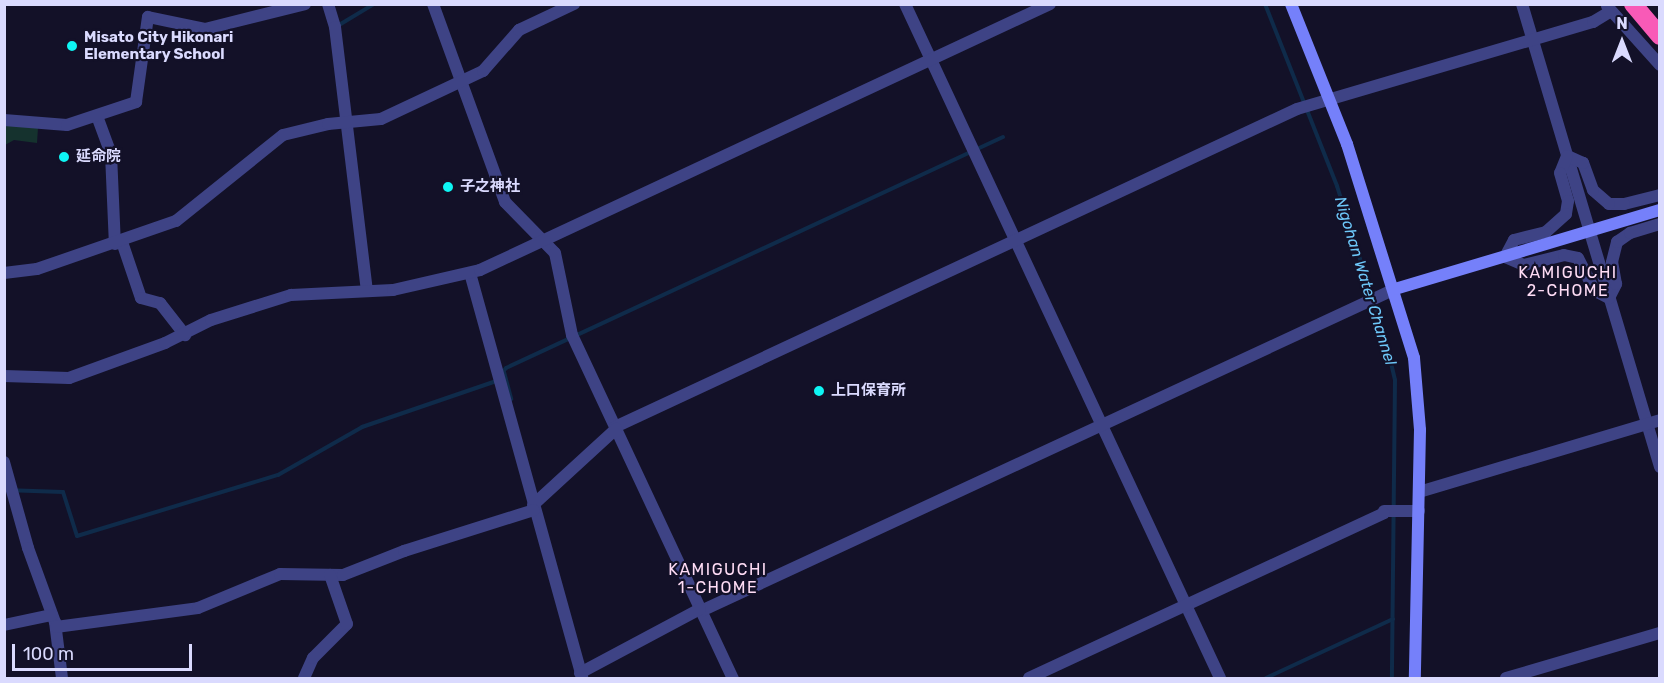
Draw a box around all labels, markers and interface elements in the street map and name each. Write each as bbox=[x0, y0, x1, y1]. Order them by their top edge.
north arrow bbox=[1592, 12, 1652, 72]
text: N bbox=[1616, 14, 1628, 33]
place label: Misato City Hikonari Elementary School bbox=[84, 28, 234, 63]
marker: Misato City Hikonari Elementary School bbox=[65, 39, 79, 53]
place label: 延命院 bbox=[76, 148, 121, 166]
marker: 延命院 bbox=[57, 150, 71, 164]
place label: 子之神社 bbox=[460, 178, 520, 196]
marker: 子之神社 bbox=[441, 180, 455, 194]
water label: Nigohan Water Channel bbox=[1330, 194, 1400, 368]
district label: KAMIGUCHI 2-CHOME bbox=[1518, 263, 1618, 301]
place label: 上口保育所 bbox=[831, 382, 906, 400]
marker: 上口保育所 bbox=[812, 384, 826, 398]
district label: KAMIGUCHI 1-CHOME bbox=[668, 560, 768, 598]
scale bar bbox=[15, 632, 195, 670]
text: 100 m bbox=[23, 643, 74, 665]

